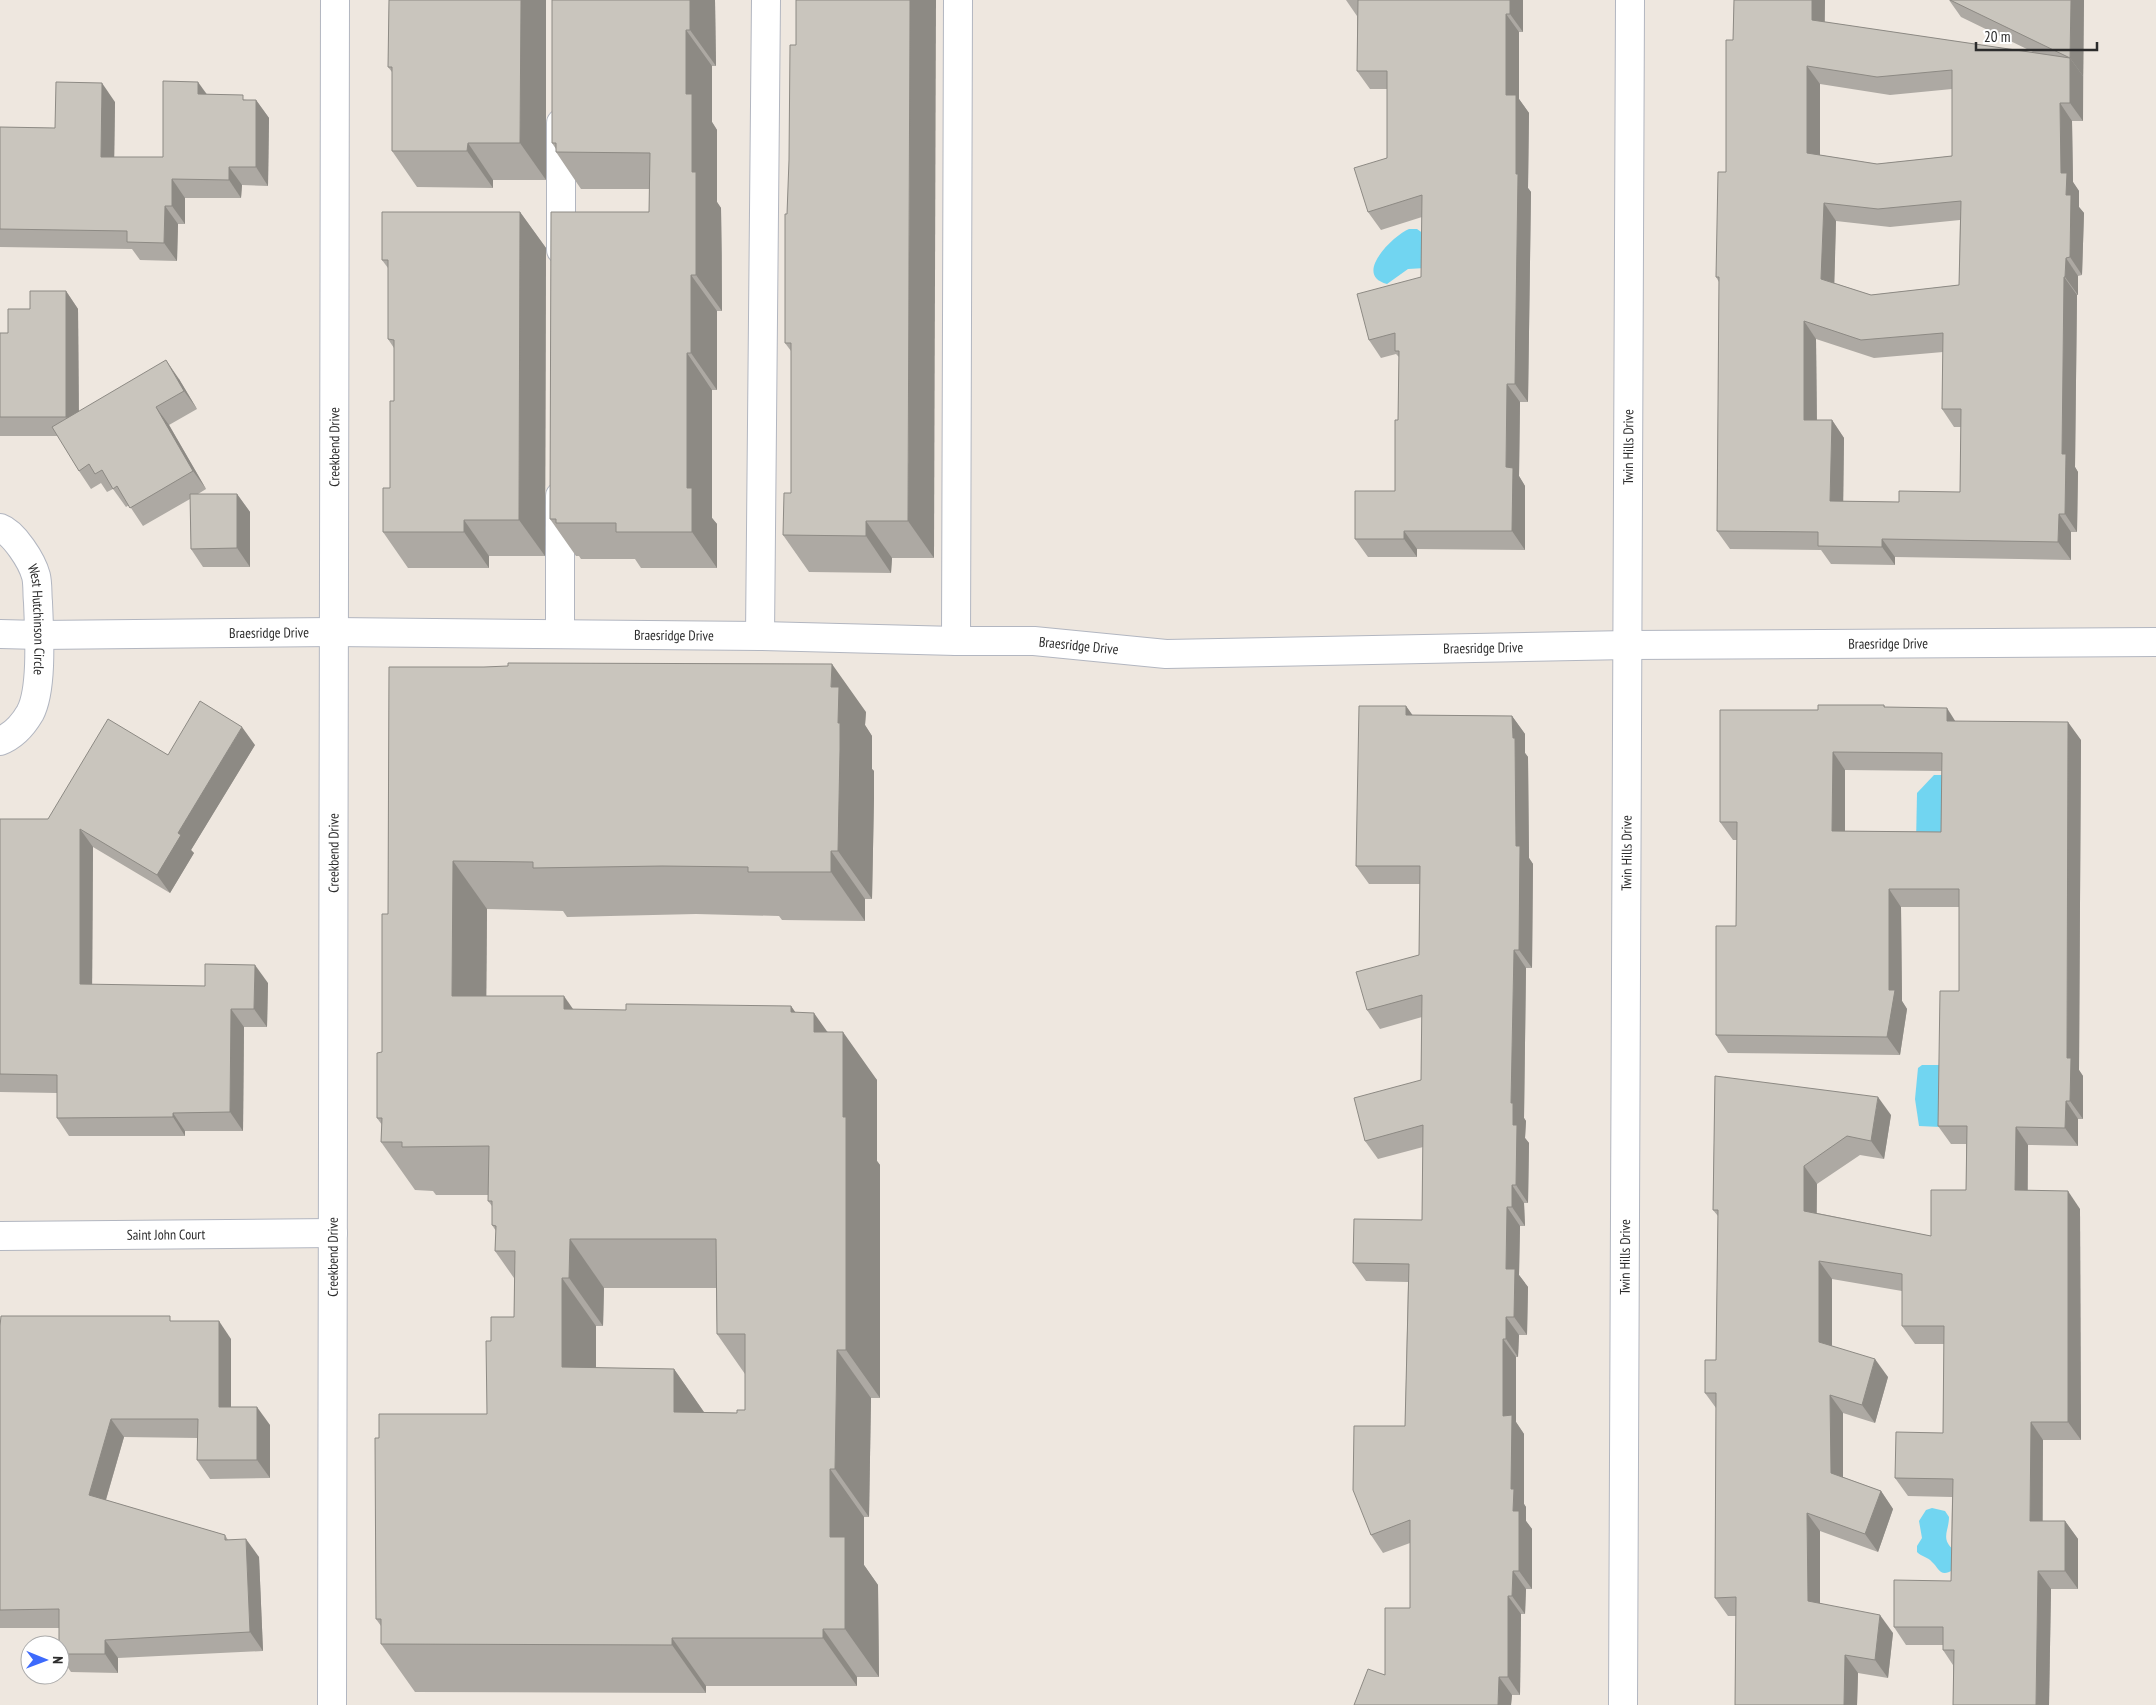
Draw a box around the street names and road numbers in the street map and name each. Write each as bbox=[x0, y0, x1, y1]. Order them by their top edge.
street label: Creekbend Drive bbox=[325, 407, 343, 487]
street label: Twin Hills Drive bbox=[1619, 409, 1637, 485]
street label: West Hutchinson Circle bbox=[23, 561, 48, 676]
street label: Braesridge Drive bbox=[229, 623, 309, 642]
street label: Braesridge Drive bbox=[634, 626, 714, 645]
street label: Braesridge Drive bbox=[1038, 633, 1119, 658]
street label: Braesridge Drive bbox=[1848, 634, 1928, 653]
street label: Braesridge Drive bbox=[1443, 638, 1523, 658]
street label: Creekbend Drive bbox=[324, 813, 343, 893]
street label: Twin Hills Drive bbox=[1617, 815, 1636, 891]
street label: Creekbend Drive bbox=[324, 1217, 342, 1297]
street label: Twin Hills Drive bbox=[1616, 1219, 1634, 1295]
street label: Saint John Court bbox=[127, 1225, 206, 1244]

